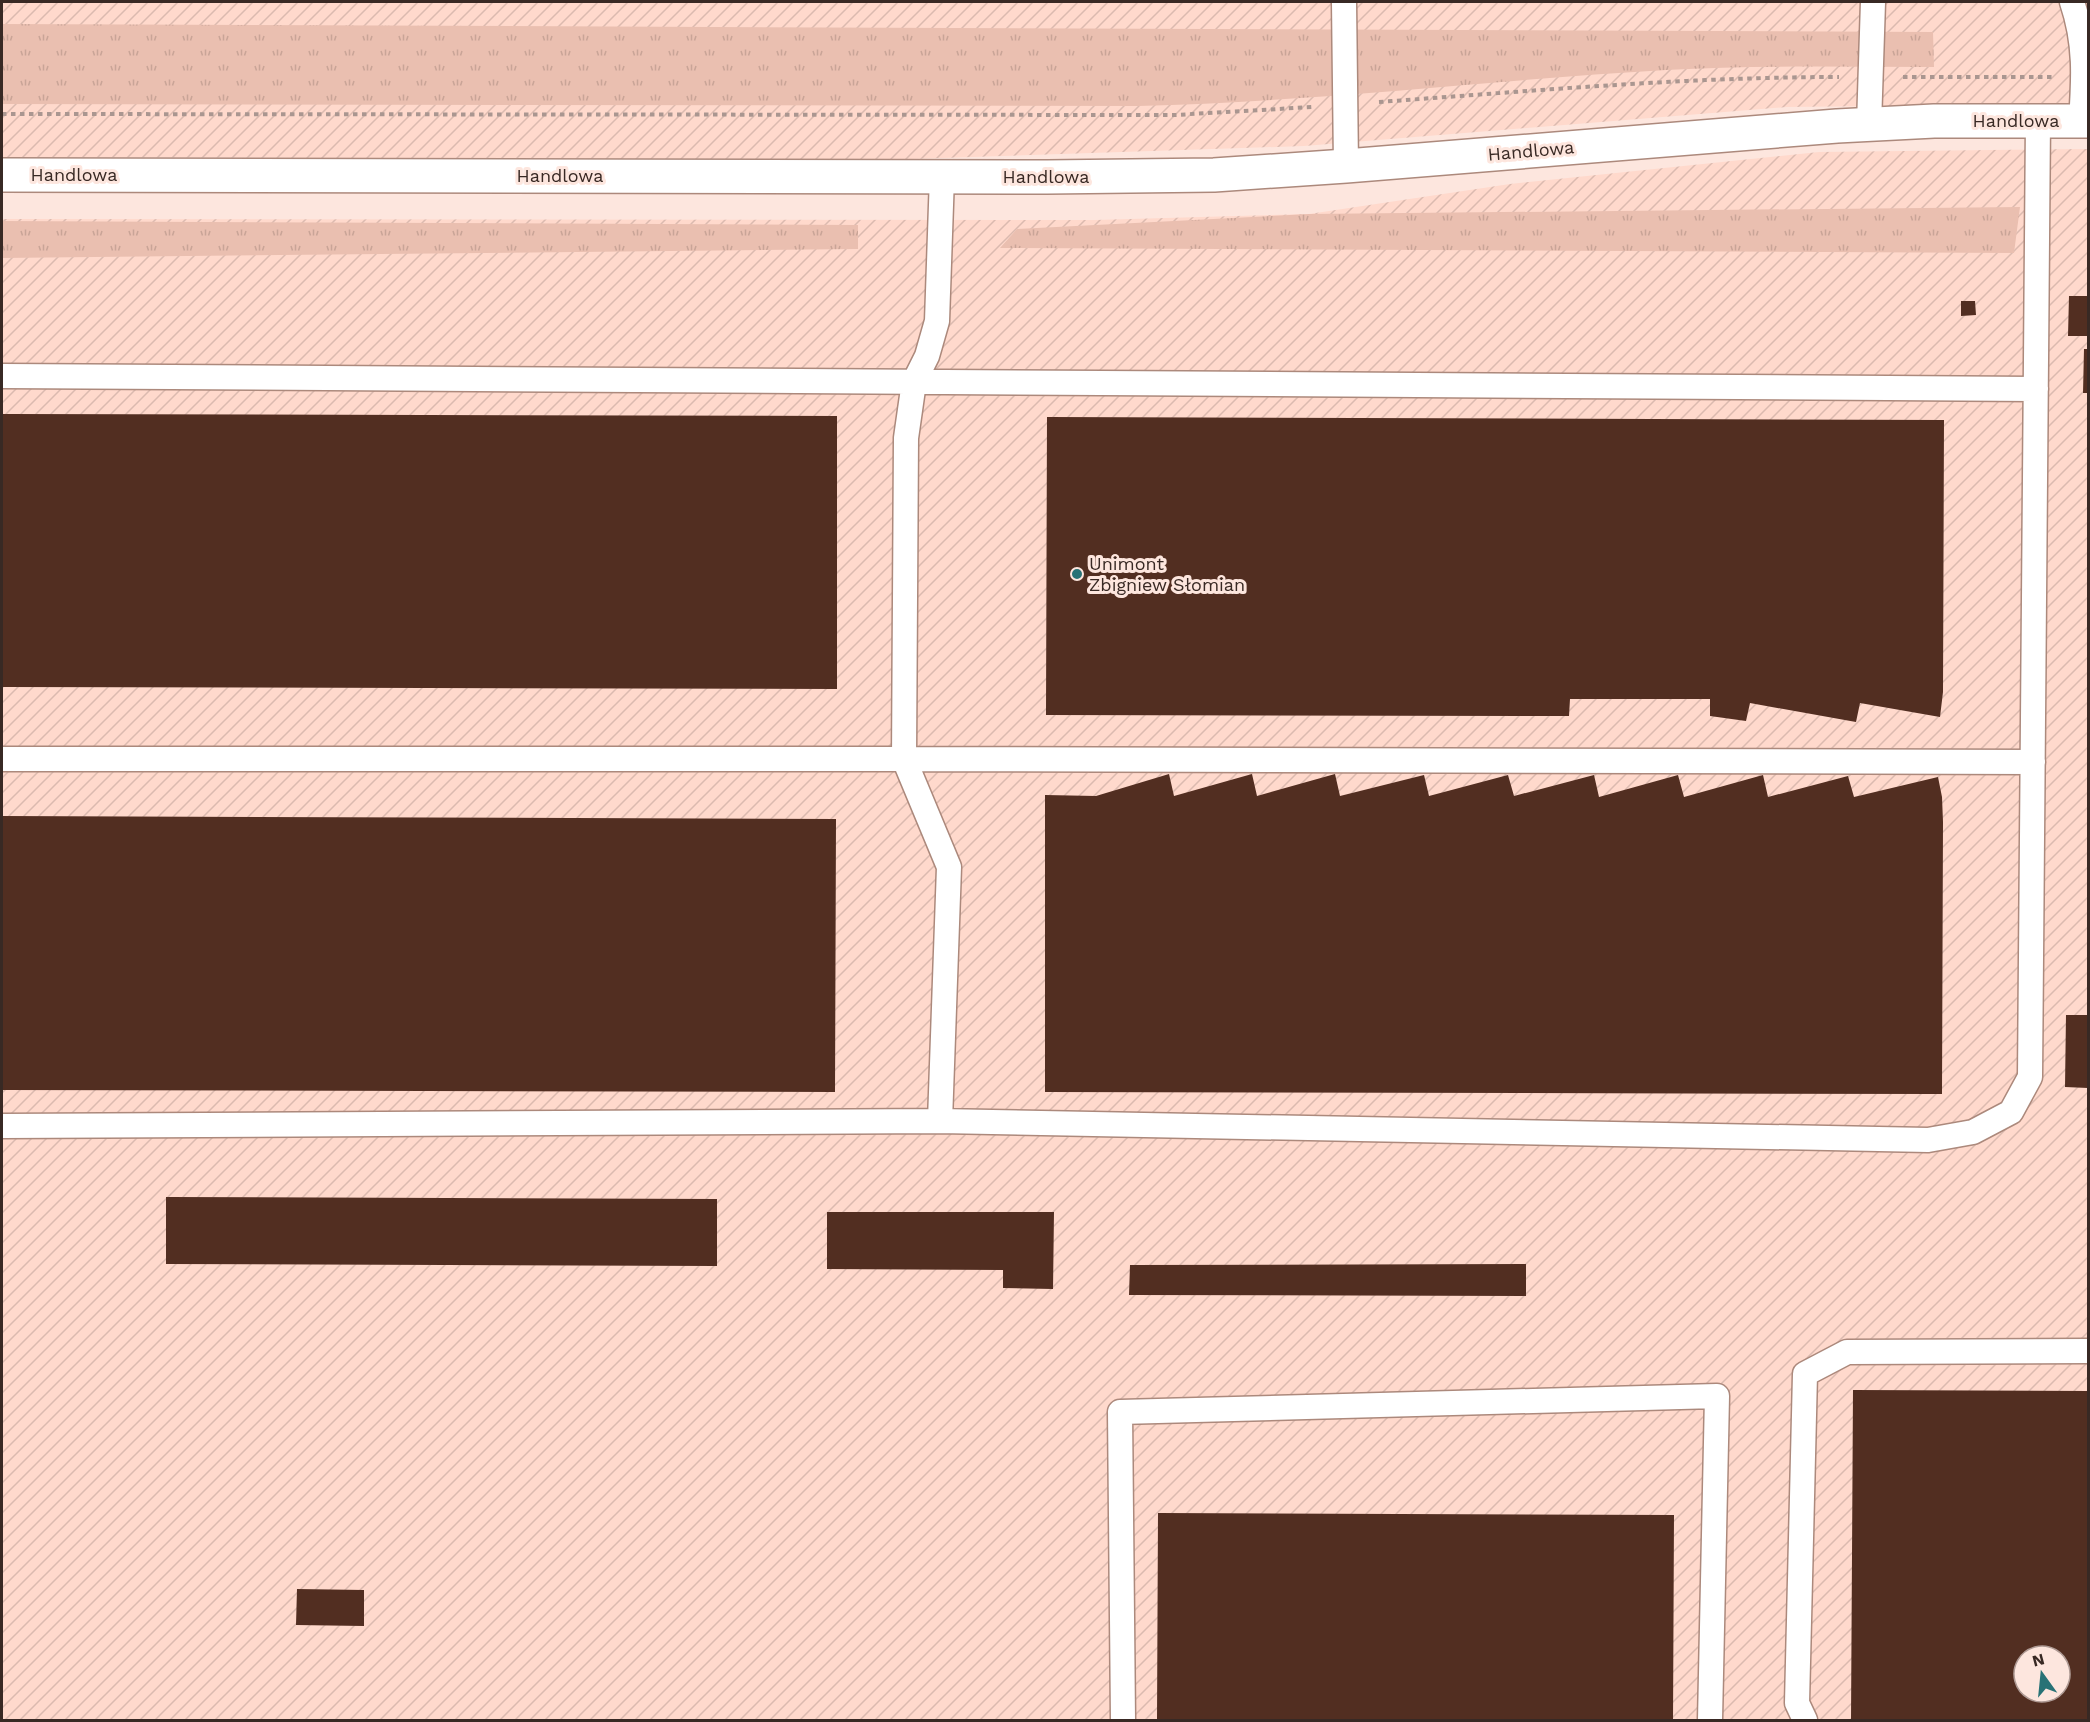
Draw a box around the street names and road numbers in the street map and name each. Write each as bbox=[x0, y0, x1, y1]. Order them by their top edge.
street label: Handlowa bbox=[1973, 110, 2059, 131]
street label: Handlowa bbox=[1487, 136, 1575, 165]
street label: Handlowa bbox=[31, 164, 117, 185]
street label: Handlowa bbox=[517, 165, 603, 186]
street label: Handlowa bbox=[1003, 166, 1089, 187]

